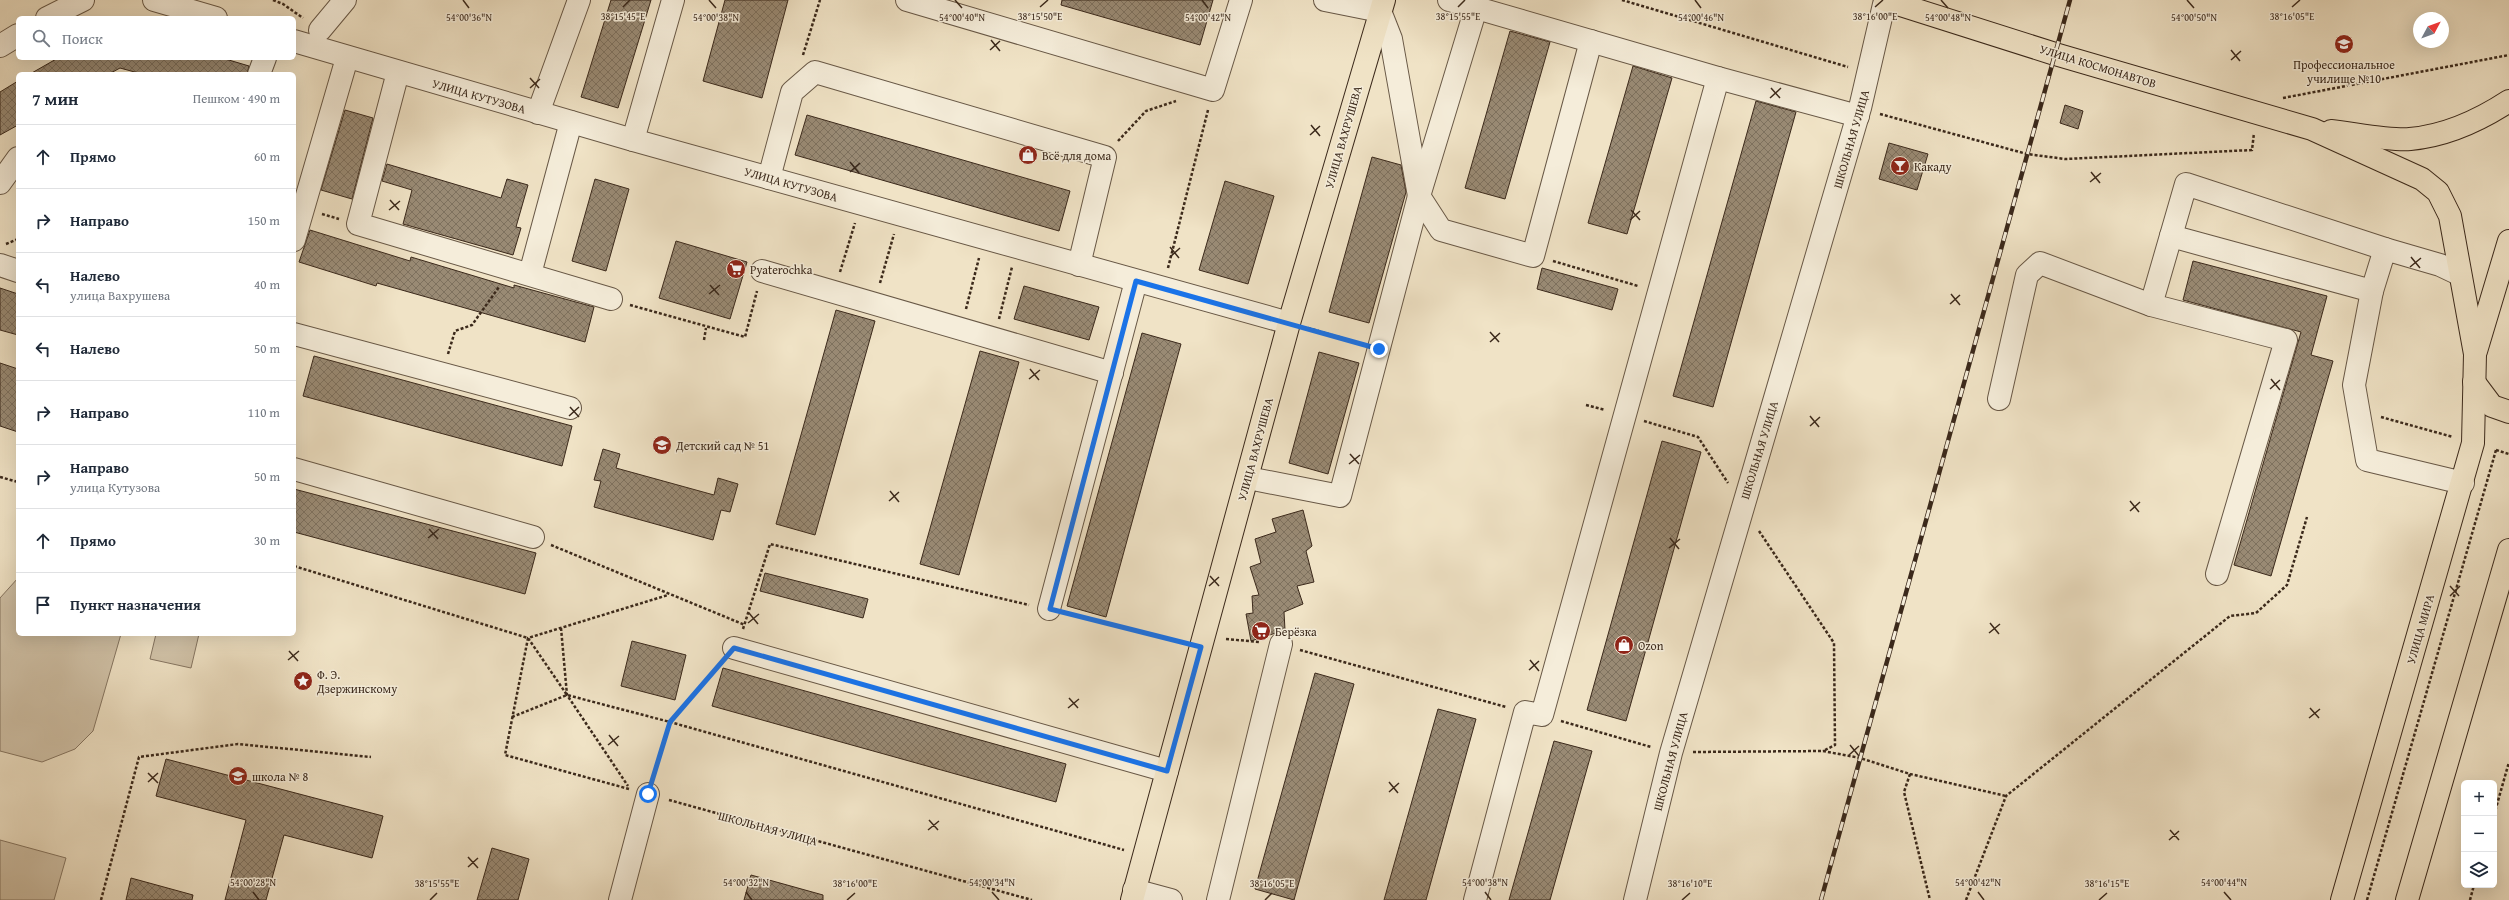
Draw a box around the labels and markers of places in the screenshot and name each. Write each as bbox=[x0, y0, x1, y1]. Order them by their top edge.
school or university icon: Профессиональное училище №10 bbox=[2333, 33, 2355, 55]
place label: Профессиональное училище №10 bbox=[2293, 56, 2395, 87]
shop icon: Всё для дома bbox=[1017, 144, 1039, 166]
place label: Всё для дома bbox=[1042, 147, 1111, 164]
bar icon: Какаду bbox=[1889, 155, 1911, 177]
place label: Какаду bbox=[1914, 158, 1952, 175]
supermarket icon: Pyaterochka bbox=[725, 258, 747, 280]
place label: Pyaterochka bbox=[750, 261, 813, 278]
school or university icon: Детский сад № 51 bbox=[651, 434, 673, 456]
place label: Детский сад № 51 bbox=[675, 437, 770, 454]
supermarket icon: Берёзка bbox=[1250, 620, 1272, 642]
place label: Берёзка bbox=[1275, 623, 1317, 640]
shop icon: Ozon bbox=[1613, 634, 1635, 656]
place label: Ozon bbox=[1638, 637, 1664, 654]
place label: Ф. Э. Дзержинскому bbox=[316, 666, 397, 697]
place icon: Ф. Э. Дзержинскому bbox=[292, 670, 314, 692]
school or university icon: школа № 8 bbox=[227, 765, 249, 787]
place label: школа № 8 bbox=[252, 768, 308, 785]

